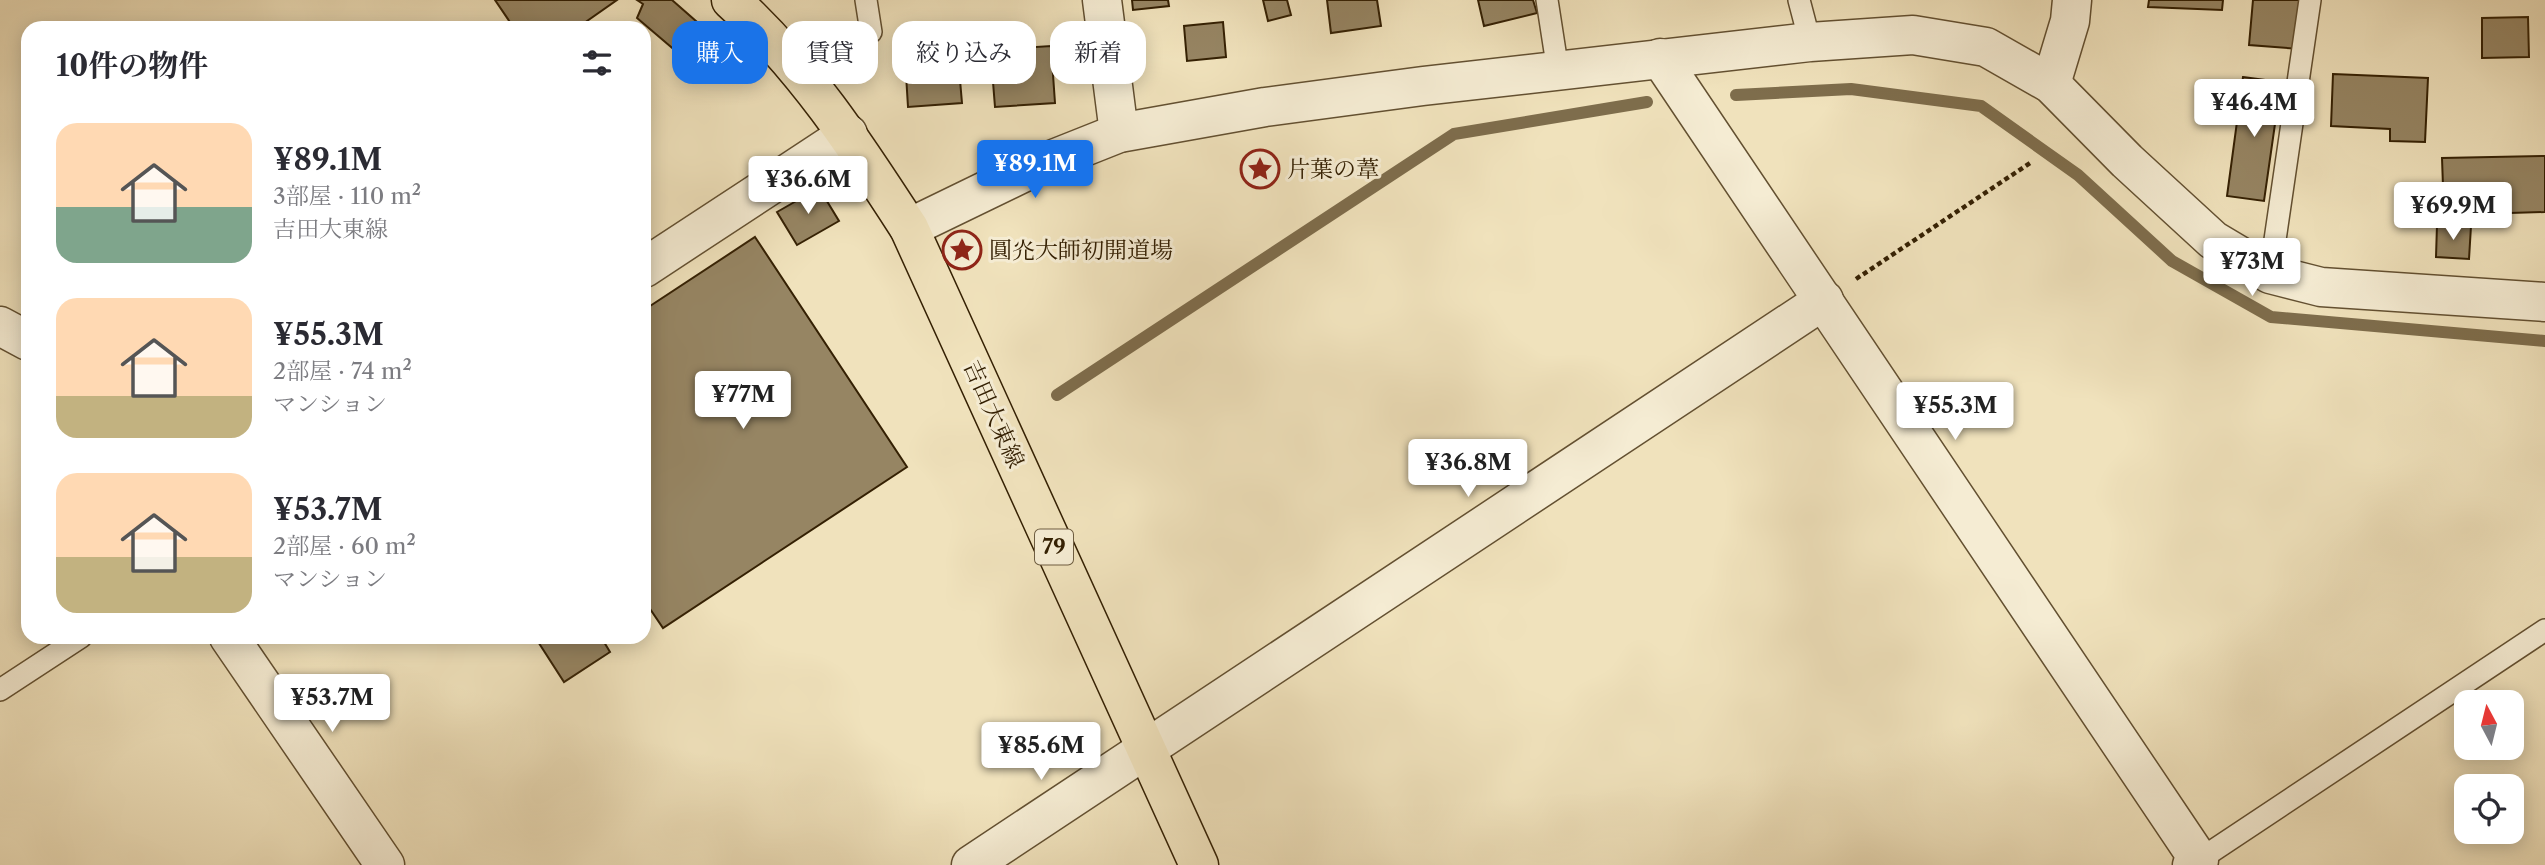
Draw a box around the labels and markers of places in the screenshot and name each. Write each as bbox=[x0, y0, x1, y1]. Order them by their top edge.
pin: ¥46.4M bbox=[2197, 80, 2311, 139]
pin: ¥89.1M bbox=[978, 140, 1092, 200]
place icon: 片葉の葦 bbox=[1239, 148, 1281, 190]
place label: 片葉の葦 bbox=[1287, 155, 1379, 183]
pin: ¥36.6M bbox=[751, 156, 865, 216]
pin: ¥69.9M bbox=[2396, 182, 2510, 242]
place icon: 圓灮大師初開道場 bbox=[941, 229, 983, 271]
place label: 圓灮大師初開道場 bbox=[989, 236, 1173, 264]
pin: ¥73M bbox=[2211, 238, 2293, 298]
pin: ¥77M bbox=[702, 372, 784, 431]
pin: ¥55.3M bbox=[1898, 382, 2012, 442]
pin: ¥36.8M bbox=[1411, 440, 1525, 499]
pin: ¥53.7M bbox=[275, 674, 389, 734]
pin: ¥85.6M bbox=[984, 722, 1098, 782]

